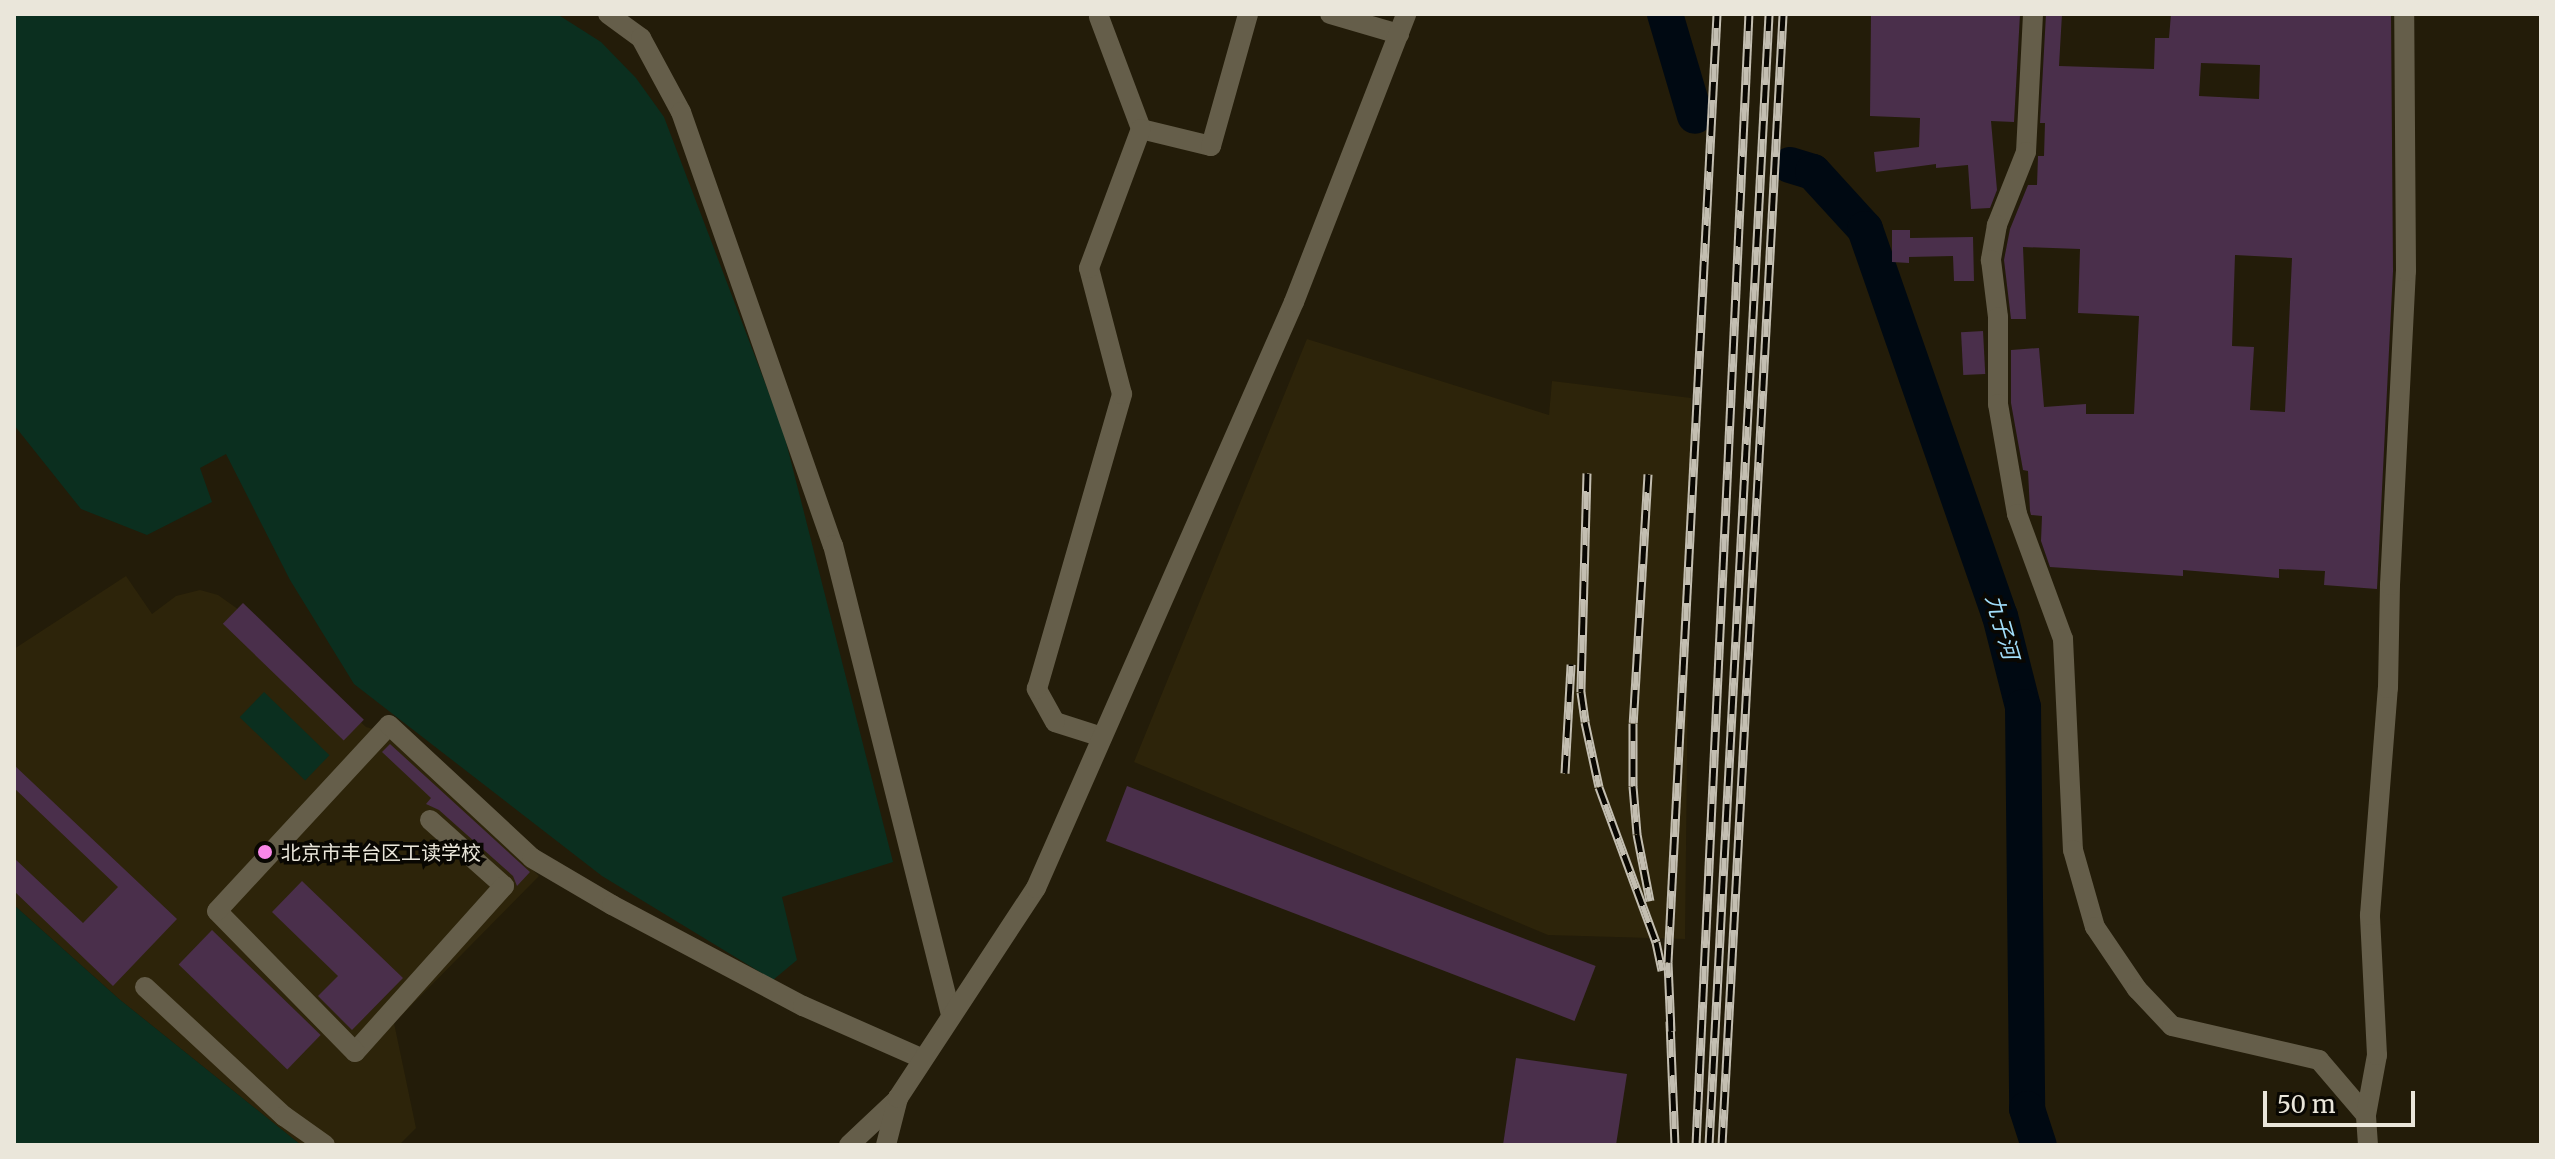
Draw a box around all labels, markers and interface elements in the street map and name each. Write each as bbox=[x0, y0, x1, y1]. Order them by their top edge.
water label: 九子河 bbox=[1980, 592, 2024, 662]
place label: 北京市丰台区工读学校 bbox=[281, 840, 481, 864]
marker: 北京市丰台区工读学校 bbox=[256, 843, 274, 861]
scale bar bbox=[2267, 1075, 2419, 1125]
text: 50 m bbox=[2277, 1089, 2336, 1120]

